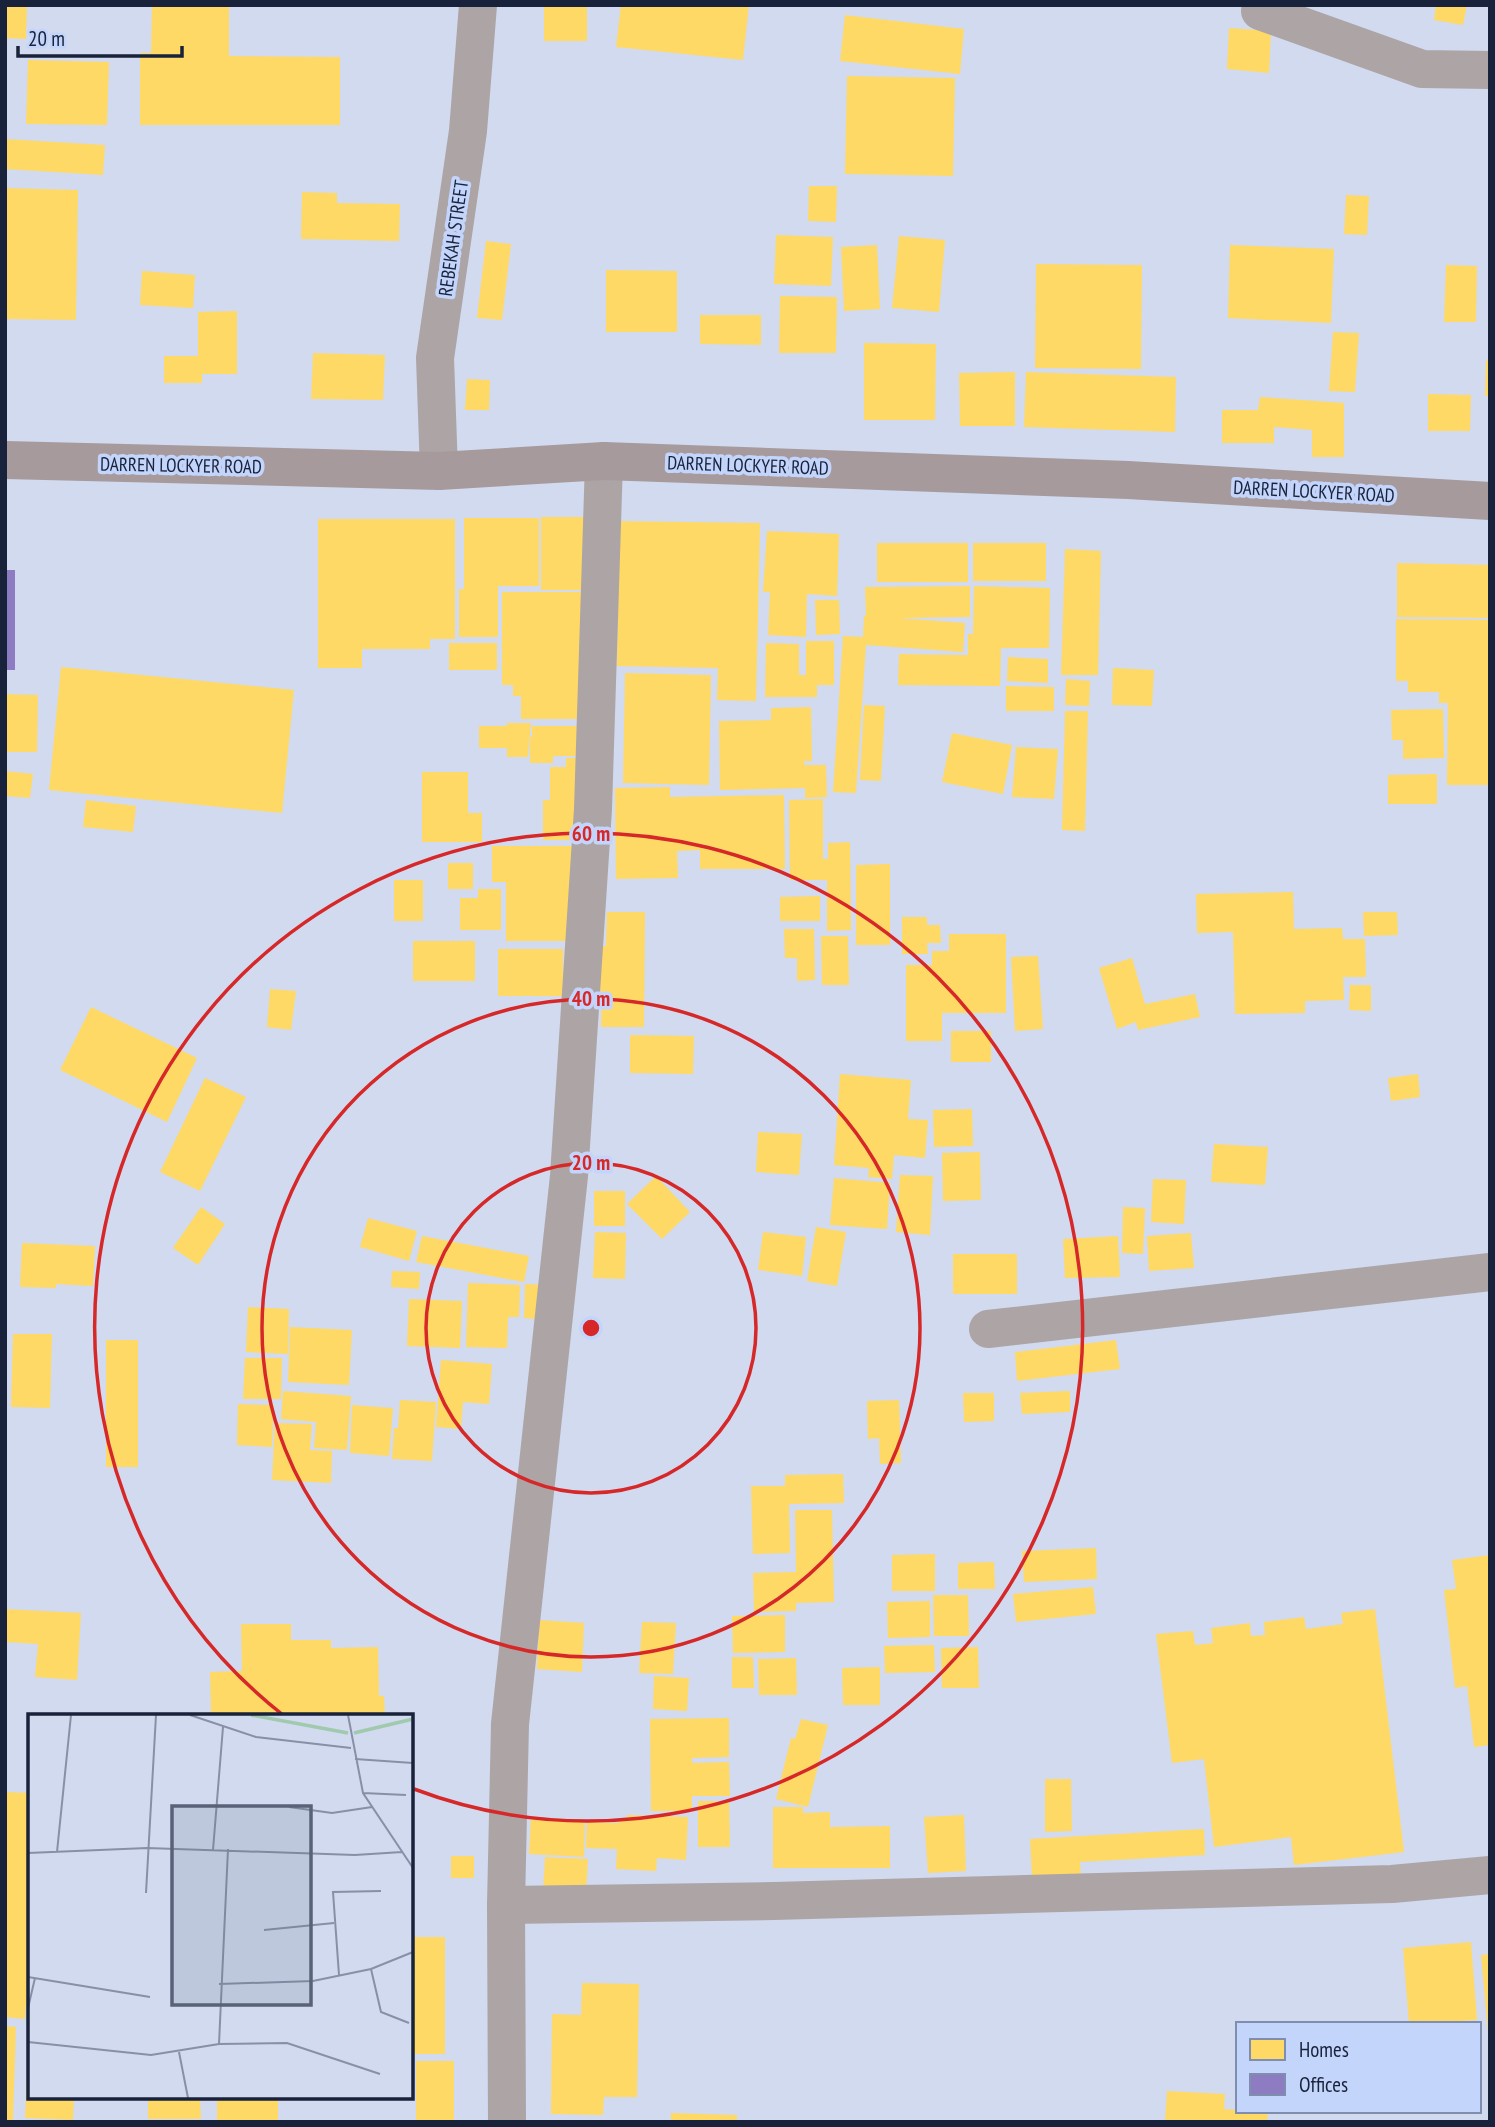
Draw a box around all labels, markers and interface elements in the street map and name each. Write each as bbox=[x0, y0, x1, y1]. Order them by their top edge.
scale bar bbox=[18, 14, 182, 58]
text: 20 m bbox=[28, 25, 65, 52]
street label: REBEKAH STREET bbox=[433, 178, 473, 298]
street label: DARREN LOCKYER ROAD bbox=[667, 450, 829, 480]
street label: DARREN LOCKYER ROAD bbox=[100, 452, 262, 478]
street label: DARREN LOCKYER ROAD bbox=[1233, 475, 1395, 507]
text: 60 m bbox=[572, 820, 610, 847]
text: 40 m bbox=[572, 985, 610, 1012]
text: 20 m bbox=[572, 1149, 610, 1176]
centre of rings bbox=[579, 1316, 603, 1340]
inset map bbox=[28, 1714, 413, 2099]
legend bbox=[1236, 2022, 1481, 2113]
text: Homes bbox=[1299, 2036, 1349, 2063]
text: Offices bbox=[1299, 2071, 1348, 2098]

